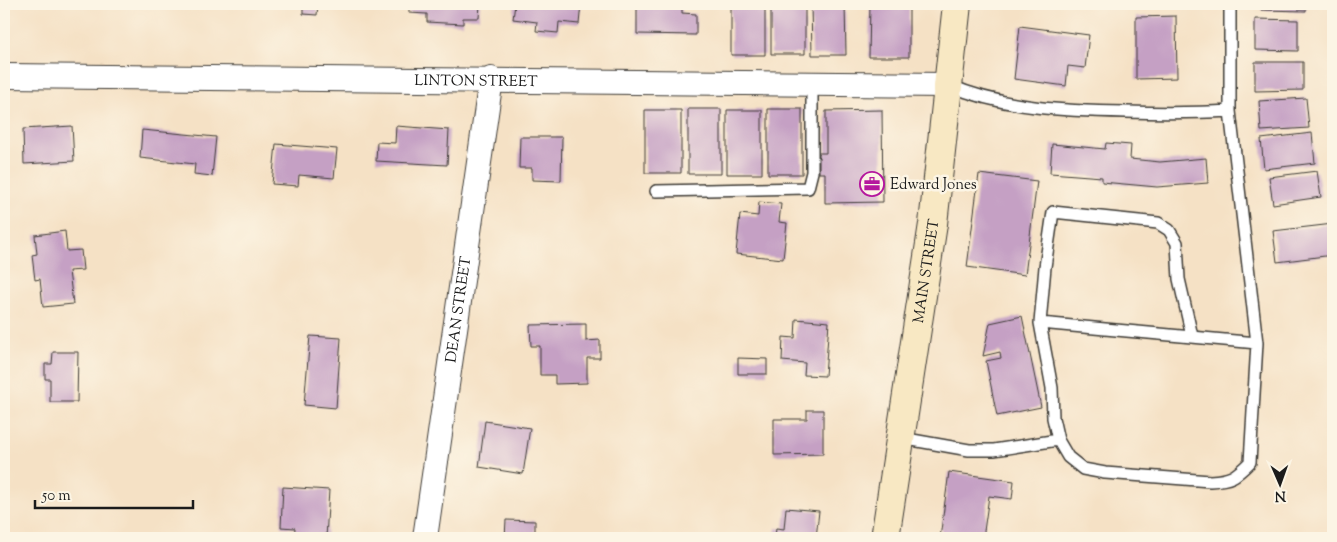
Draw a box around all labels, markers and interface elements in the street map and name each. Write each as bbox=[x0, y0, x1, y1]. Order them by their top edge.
street label: LINTON STREET bbox=[414, 71, 538, 93]
office icon: Edward Jones bbox=[859, 171, 885, 197]
place label: Edward Jones bbox=[890, 175, 977, 196]
street label: MAIN STREET bbox=[909, 217, 946, 325]
street label: DEAN STREET bbox=[441, 255, 477, 364]
north arrow bbox=[1254, 460, 1304, 510]
scale bar bbox=[35, 477, 192, 509]
text: N bbox=[1274, 485, 1286, 505]
text: 50 m bbox=[41, 486, 71, 507]

